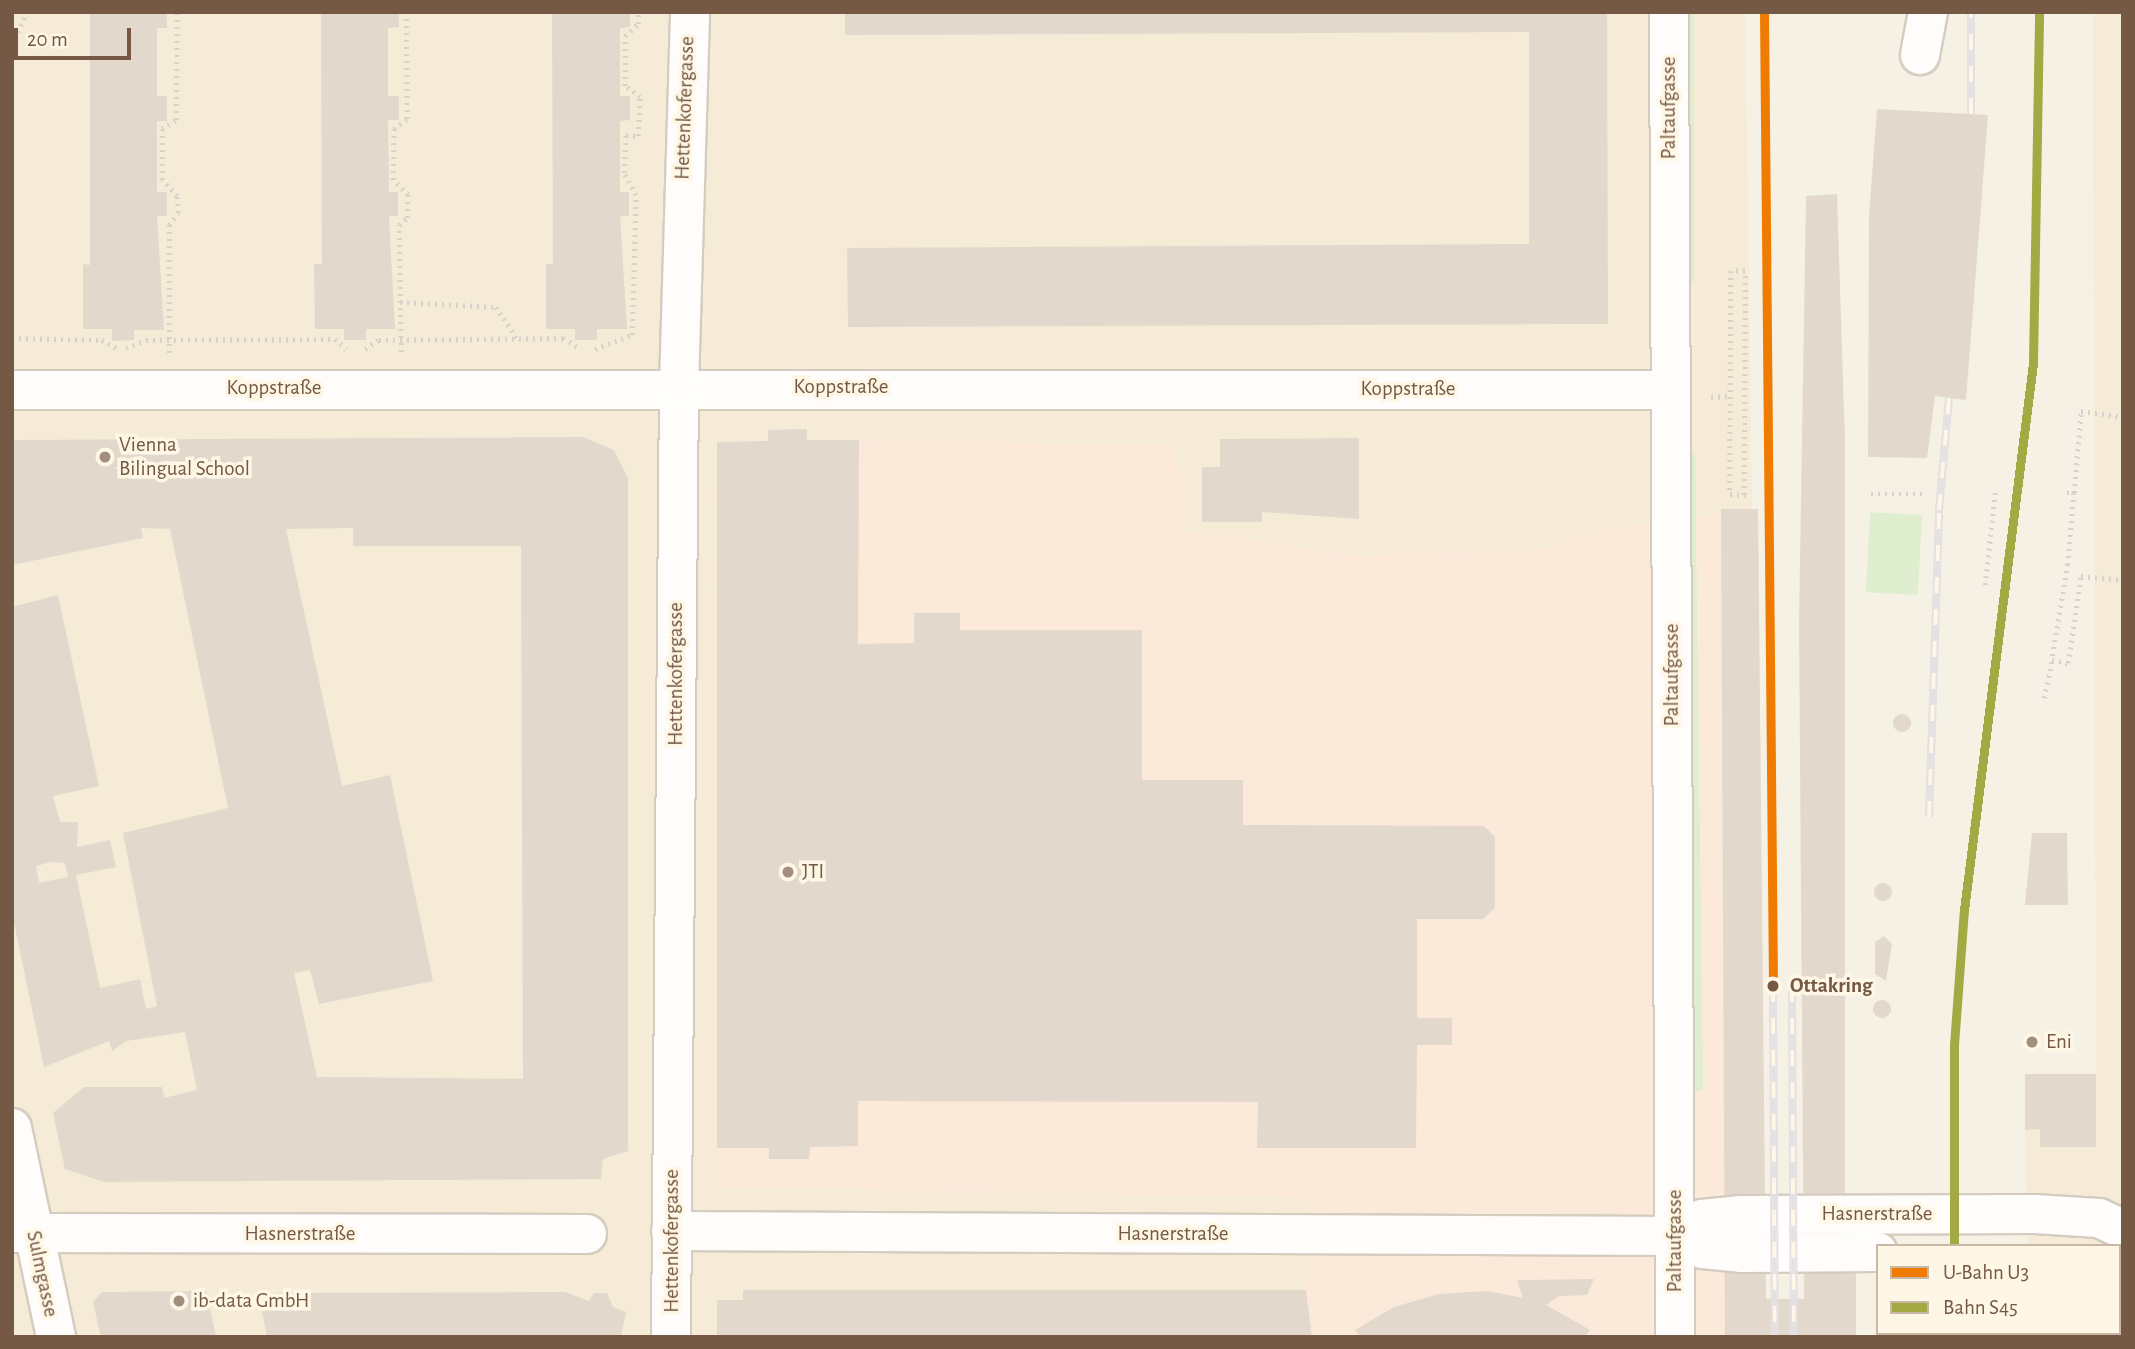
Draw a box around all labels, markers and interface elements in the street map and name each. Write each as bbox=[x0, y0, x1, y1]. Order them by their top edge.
scale bar bbox=[18, 14, 135, 58]
text: 20 m bbox=[27, 29, 68, 50]
street label: Hettenkofergasse bbox=[670, 36, 700, 180]
street label: Paltaufgasse bbox=[1656, 57, 1682, 159]
street label: Koppstraße bbox=[794, 374, 888, 400]
street label: Koppstraße bbox=[227, 375, 321, 401]
street label: Koppstraße bbox=[1361, 376, 1455, 402]
place label: Vienna Bilingual School bbox=[119, 432, 250, 482]
marker: Vienna Bilingual School bbox=[97, 449, 113, 465]
street label: Hettenkofergasse bbox=[663, 602, 689, 746]
street label: Paltaufgasse bbox=[1659, 624, 1685, 726]
place label: JTI bbox=[802, 859, 824, 885]
marker: JTI bbox=[780, 864, 796, 880]
place label: Ottakring bbox=[1790, 973, 1873, 999]
marker: Ottakring bbox=[1762, 975, 1784, 997]
place label: Eni bbox=[2046, 1029, 2072, 1055]
marker: Eni bbox=[2024, 1034, 2040, 1050]
street label: Hettenkofergasse bbox=[659, 1169, 685, 1313]
street label: Paltaufgasse bbox=[1662, 1190, 1688, 1292]
street label: Hasnerstraße bbox=[1822, 1201, 1932, 1227]
street label: Hasnerstraße bbox=[245, 1221, 355, 1247]
street label: Hasnerstraße bbox=[1118, 1221, 1228, 1247]
street label: Sulmgasse bbox=[21, 1229, 63, 1319]
legend bbox=[1876, 1244, 2121, 1335]
text: U-Bahn U3 bbox=[1943, 1262, 2029, 1283]
place label: ib-data GmbH bbox=[193, 1288, 309, 1314]
marker: ib-data GmbH bbox=[171, 1293, 187, 1309]
text: Bahn S45 bbox=[1943, 1297, 2018, 1318]

